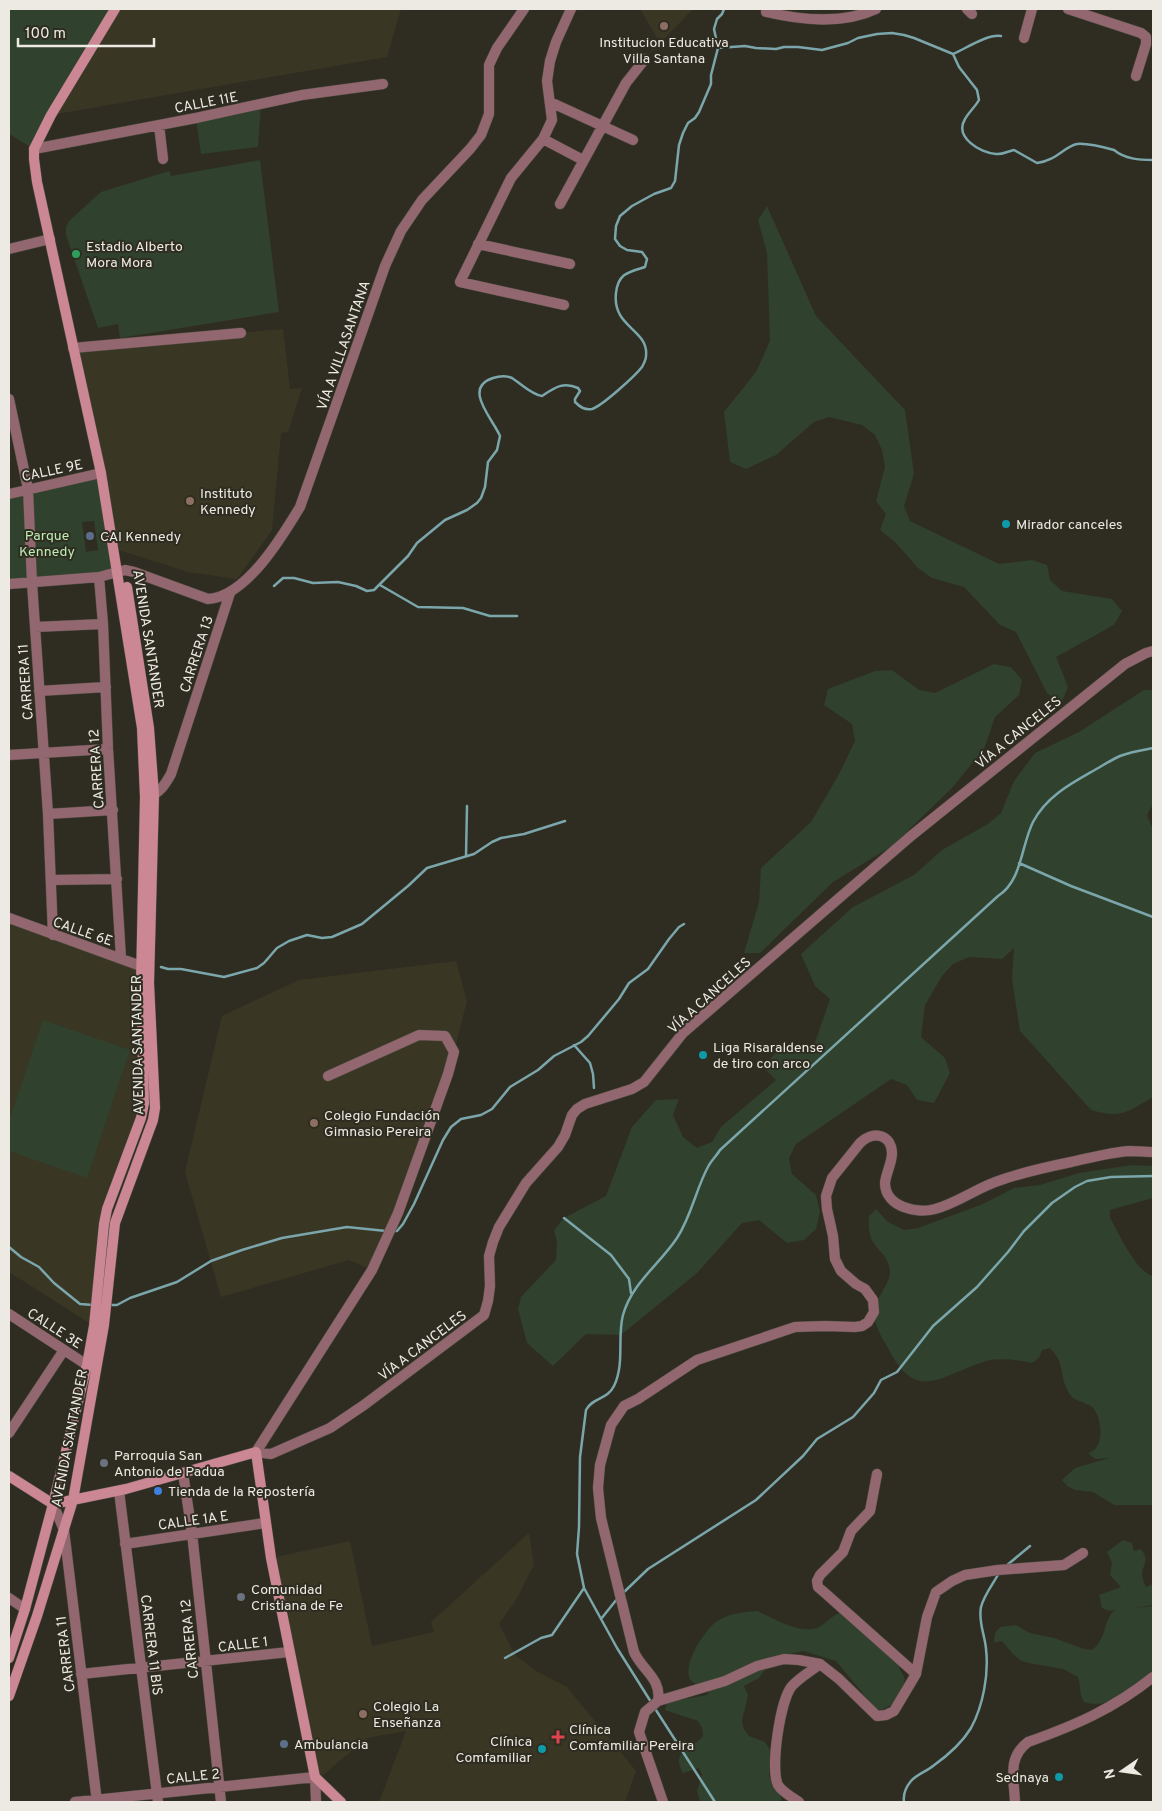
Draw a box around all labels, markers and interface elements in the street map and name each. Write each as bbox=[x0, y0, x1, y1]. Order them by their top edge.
scale bar bbox=[18, 15, 154, 47]
marker: Institucion Educativa Villa Santana bbox=[658, 20, 670, 32]
text: 100 m bbox=[25, 25, 66, 44]
place label: Institucion Educativa Villa Santana bbox=[599, 35, 729, 68]
street label: CALLE 11E bbox=[173, 89, 239, 118]
place label: Estadio Alberto Mora Mora bbox=[86, 239, 183, 272]
marker: Estadio Alberto Mora Mora bbox=[70, 248, 82, 260]
street label: VÍA A VILLASANTANA bbox=[313, 278, 375, 413]
street label: CALLE 9E bbox=[20, 457, 84, 486]
place label: Instituto Kennedy bbox=[200, 486, 256, 519]
marker: Instituto Kennedy bbox=[184, 495, 196, 507]
place label: Mirador canceles bbox=[1016, 517, 1123, 534]
marker: Mirador canceles bbox=[1000, 518, 1012, 530]
park label: Parque Kennedy bbox=[19, 528, 75, 561]
place label: CAI Kennedy bbox=[100, 529, 181, 546]
marker: CAI Kennedy bbox=[84, 530, 96, 542]
street label: AVENIDA SANTANDER bbox=[128, 569, 167, 710]
street label: CARRERA 13 bbox=[177, 614, 218, 695]
street label: CARRERA 11 bbox=[15, 643, 38, 721]
street label: VÍA A CANCELES bbox=[972, 692, 1066, 773]
street label: CARRERA 12 bbox=[86, 728, 109, 809]
street label: CALLE 6E bbox=[50, 914, 115, 951]
street label: VÍA A CANCELES bbox=[664, 954, 755, 1038]
street label: AVENIDA SANTANDER bbox=[129, 975, 148, 1115]
place label: Liga Risaraldense de tiro con arco bbox=[713, 1040, 823, 1073]
marker: Liga Risaraldense de tiro con arco bbox=[697, 1049, 709, 1061]
place label: Colegio Fundación Gimnasio Pereira bbox=[324, 1108, 440, 1141]
marker: Colegio Fundación Gimnasio Pereira bbox=[308, 1117, 320, 1129]
street label: CALLE 3E bbox=[24, 1305, 85, 1353]
street label: VÍA A CANCELES bbox=[375, 1307, 470, 1385]
street label: AVENIDA SANTANDER bbox=[49, 1368, 92, 1509]
place label: Parroquia San Antonio de Padua bbox=[114, 1448, 225, 1481]
marker: Parroquia San Antonio de Padua bbox=[98, 1457, 110, 1469]
place label: Tienda de la Repostería bbox=[168, 1484, 315, 1501]
marker: Tienda de la Repostería bbox=[152, 1485, 164, 1497]
street label: CALLE 1A E bbox=[157, 1508, 229, 1535]
place label: Comunidad Cristiana de Fe bbox=[251, 1582, 343, 1615]
marker: Comunidad Cristiana de Fe bbox=[235, 1591, 247, 1603]
street label: CARRERA 11 BIS bbox=[136, 1594, 165, 1697]
street label: CARRERA 12 bbox=[178, 1598, 203, 1679]
street label: CARRERA 11 bbox=[53, 1615, 80, 1693]
street label: CALLE 1 bbox=[217, 1634, 269, 1657]
place label: Colegio La Enseñanza bbox=[373, 1699, 441, 1732]
marker: Colegio La Enseñanza bbox=[357, 1708, 369, 1720]
place label: Clínica Comfamiliar Pereira bbox=[569, 1722, 694, 1755]
marker: Clínica Comfamiliar Pereira bbox=[551, 1730, 565, 1744]
place label: Clínica Comfamiliar bbox=[455, 1734, 533, 1767]
place label: Ambulancia bbox=[294, 1737, 368, 1754]
marker: Ambulancia bbox=[278, 1738, 290, 1750]
marker: Clínica Comfamiliar bbox=[536, 1743, 548, 1755]
north arrow bbox=[1097, 1746, 1147, 1796]
street label: CALLE 2 bbox=[165, 1766, 221, 1789]
text: N bbox=[1101, 1767, 1120, 1780]
place label: Sednaya bbox=[995, 1770, 1049, 1787]
marker: Sednaya bbox=[1053, 1771, 1065, 1783]

